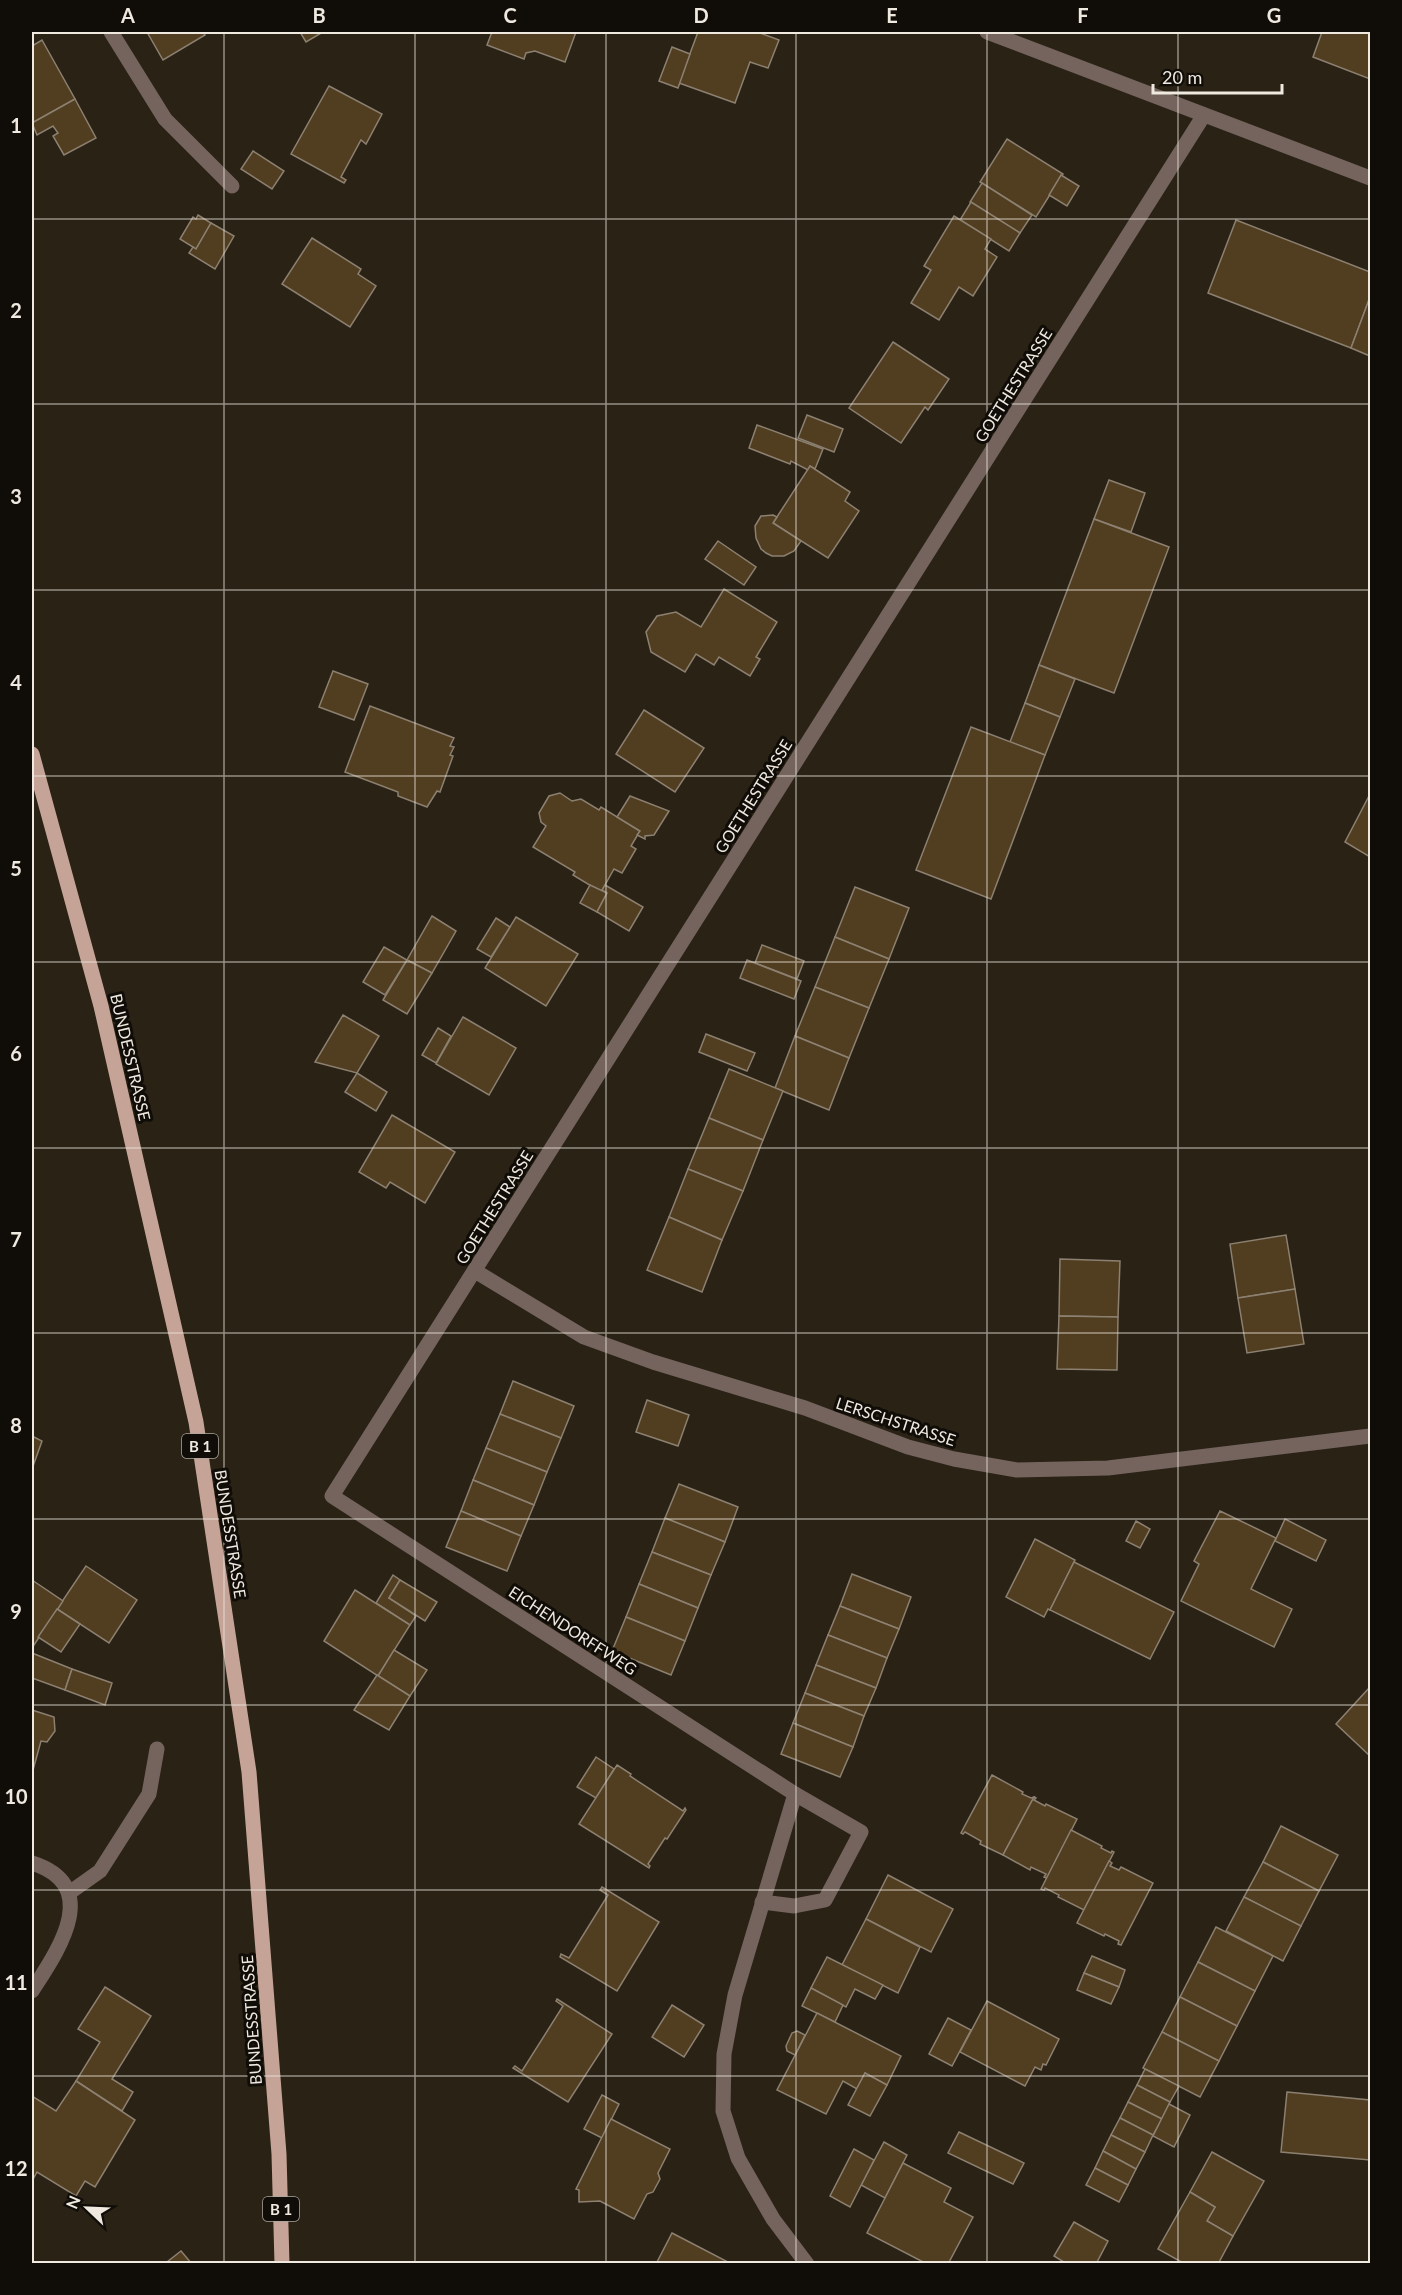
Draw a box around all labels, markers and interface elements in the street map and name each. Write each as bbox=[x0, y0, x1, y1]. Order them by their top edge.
text: A bbox=[120, 3, 135, 27]
text: B bbox=[312, 3, 326, 27]
text: C bbox=[503, 3, 517, 27]
text: D bbox=[693, 3, 709, 27]
text: E bbox=[886, 3, 898, 27]
text: F bbox=[1077, 3, 1089, 27]
text: G bbox=[1267, 3, 1281, 27]
scale bar bbox=[1153, 57, 1282, 95]
text: 20 m bbox=[1162, 66, 1202, 88]
text: 1 bbox=[10, 113, 22, 137]
text: 2 bbox=[10, 298, 22, 322]
street label: GOETHESTRASSE bbox=[970, 325, 1056, 445]
text: 3 bbox=[10, 484, 22, 508]
text: 4 bbox=[10, 670, 22, 694]
street label: GOETHESTRASSE bbox=[710, 736, 796, 856]
text: 5 bbox=[10, 856, 22, 880]
street label: BUNDESSTRASSE bbox=[107, 992, 155, 1122]
text: 6 bbox=[10, 1041, 22, 1065]
street label: GOETHESTRASSE bbox=[451, 1147, 537, 1267]
text: 7 bbox=[10, 1227, 22, 1251]
street label: LERSCHSTRASSE bbox=[834, 1393, 958, 1449]
text: 8 bbox=[10, 1413, 22, 1437]
road number: B 1 bbox=[182, 1434, 218, 1458]
street label: BUNDESSTRASSE bbox=[211, 1468, 251, 1600]
street label: EICHENDORFFWEG bbox=[506, 1582, 640, 1678]
text: 9 bbox=[10, 1599, 22, 1623]
text: 10 bbox=[4, 1784, 28, 1808]
street label: BUNDESSTRASSE bbox=[237, 1954, 265, 2086]
text: 11 bbox=[4, 1970, 28, 1994]
text: 12 bbox=[4, 2156, 28, 2180]
north arrow bbox=[57, 2178, 117, 2238]
text: N bbox=[62, 2193, 84, 2211]
road number: B 1 bbox=[263, 2197, 299, 2221]

